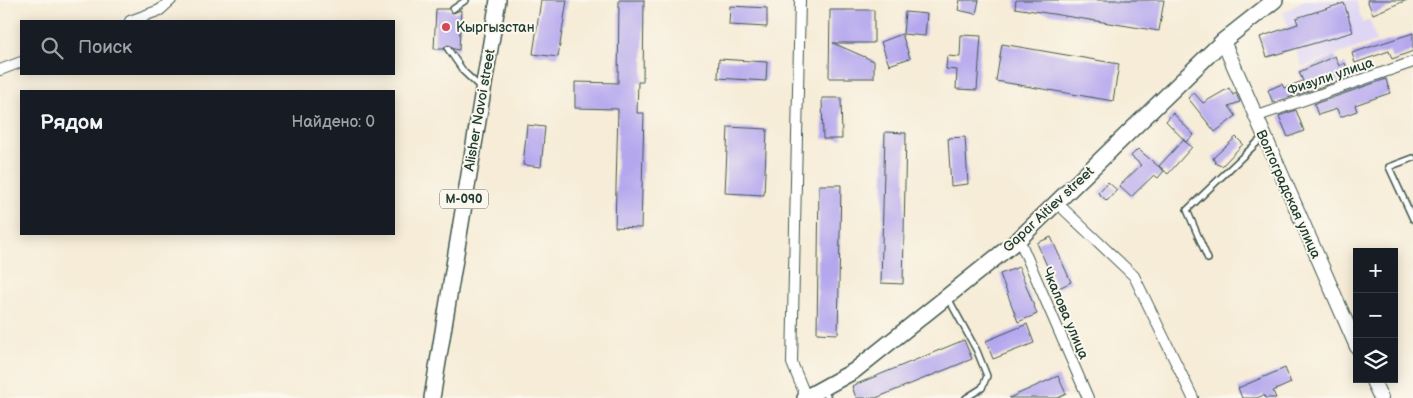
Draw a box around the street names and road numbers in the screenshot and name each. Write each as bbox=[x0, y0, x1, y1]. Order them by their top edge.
street label: Alisher Navoi street bbox=[460, 47, 499, 172]
street label: Физули улица bbox=[1285, 54, 1376, 99]
street label: Волгоградская улица bbox=[1252, 127, 1325, 262]
street label: Gapar Aitiev street bbox=[999, 162, 1098, 256]
road number: М-090 bbox=[440, 190, 488, 208]
street label: Чкалова улица bbox=[1039, 265, 1093, 362]

